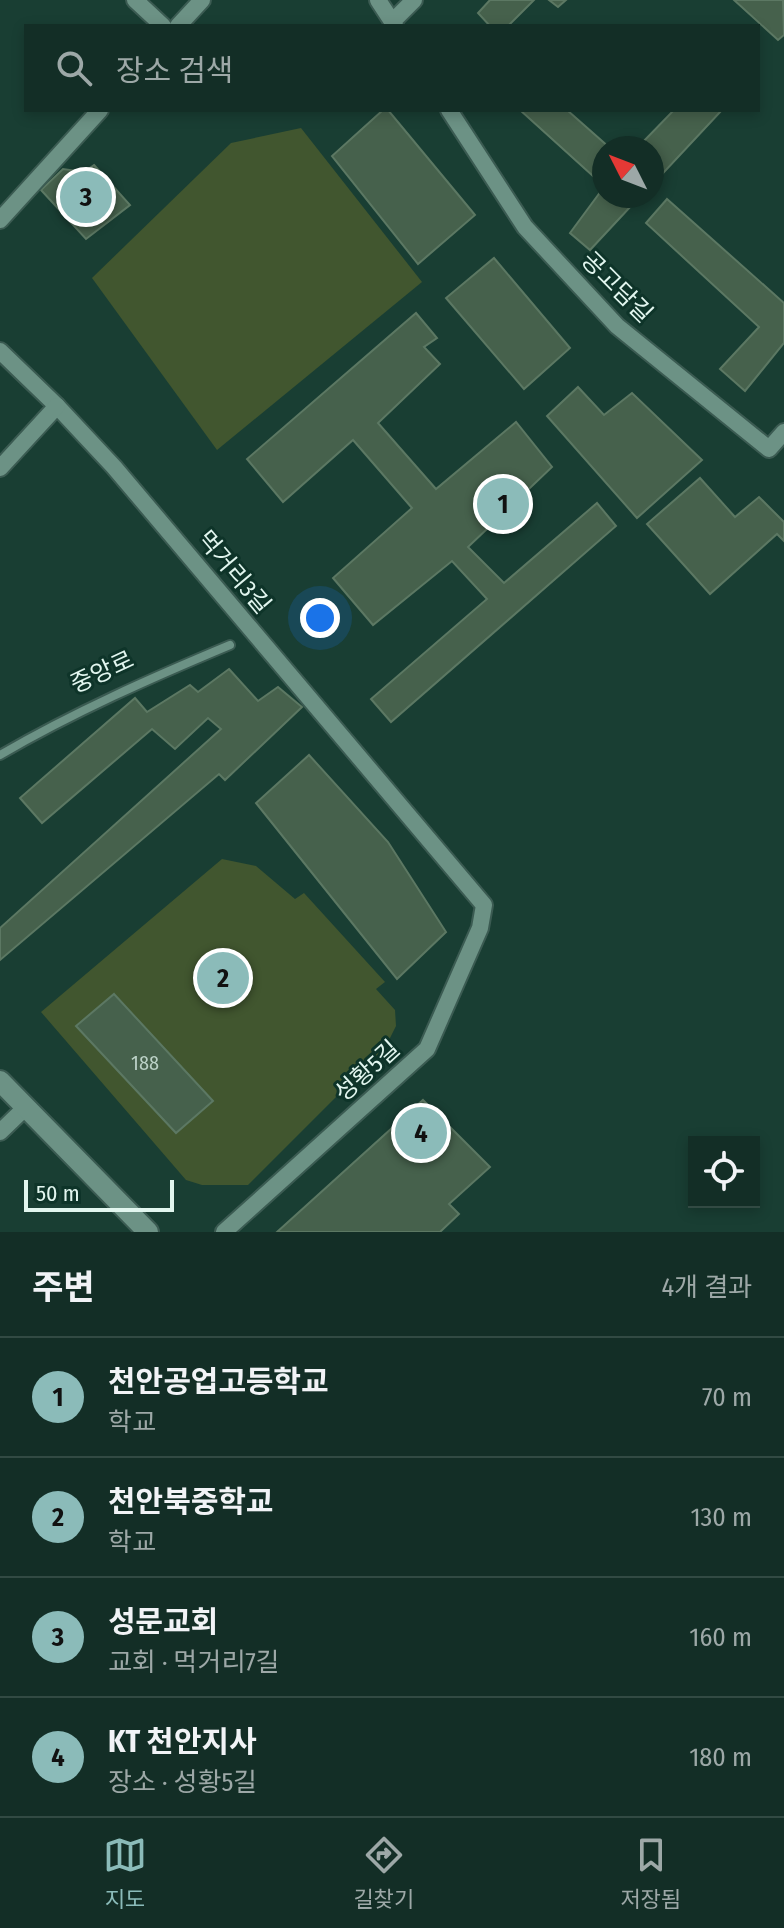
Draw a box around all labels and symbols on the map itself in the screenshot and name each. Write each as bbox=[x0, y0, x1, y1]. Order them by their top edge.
north arrow bbox=[592, 136, 664, 208]
pin: 3 bbox=[60, 167, 112, 227]
street label: 공고담길 bbox=[576, 246, 658, 328]
pin: 1 bbox=[477, 474, 529, 534]
street label: 먹거리3길 bbox=[191, 525, 277, 619]
your location bbox=[300, 598, 340, 638]
street label: 중앙로 bbox=[66, 645, 138, 699]
pin: 2 bbox=[197, 948, 249, 1008]
street label: 성황5길 bbox=[329, 1035, 405, 1107]
house number: 188 bbox=[131, 1051, 159, 1075]
pin: 4 bbox=[395, 1103, 447, 1163]
scale bar bbox=[24, 1176, 174, 1212]

